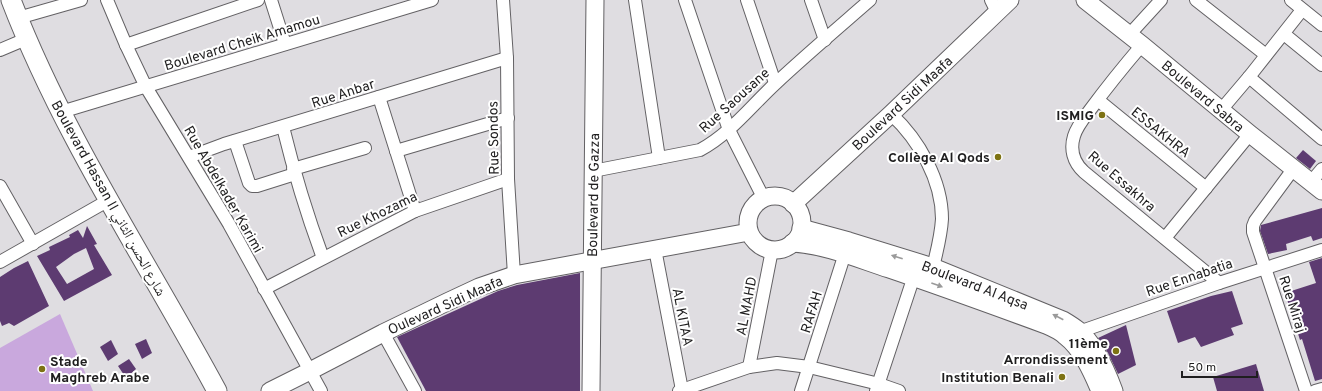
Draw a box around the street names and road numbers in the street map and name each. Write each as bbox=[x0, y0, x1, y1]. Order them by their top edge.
street label: Boulevard Cheik Amamou bbox=[163, 12, 322, 75]
street label: Boulevard Sidi Maafa bbox=[849, 53, 957, 155]
street label: Boulevard Sabra bbox=[1157, 58, 1247, 137]
street label: Rue Saousane bbox=[696, 65, 774, 137]
street label: Rue Anbar bbox=[310, 76, 378, 113]
street label: Boulevard Hassan II شارع الحسن الثاني bbox=[45, 98, 169, 300]
street label: Rue Sondos bbox=[485, 101, 504, 175]
street label: ESSAKHRA bbox=[1127, 104, 1193, 162]
street label: Rue Abdelkader Karimi bbox=[179, 123, 266, 256]
street label: Boulevard de Gazza bbox=[585, 133, 604, 257]
street label: Rue Essakhra bbox=[1084, 148, 1158, 216]
street label: Rue Khozama bbox=[335, 189, 420, 242]
street label: Rue Ennabatia bbox=[1144, 256, 1235, 301]
street label: Boulevard Al Aqsa bbox=[919, 258, 1030, 315]
street label: Oulevard Sidi Maafa bbox=[386, 273, 506, 339]
street label: Rue Miraj bbox=[1274, 274, 1309, 335]
street label: AL MAHD bbox=[733, 275, 761, 337]
street label: AL KITAA bbox=[668, 287, 695, 348]
street label: RAFAH bbox=[798, 289, 827, 336]

